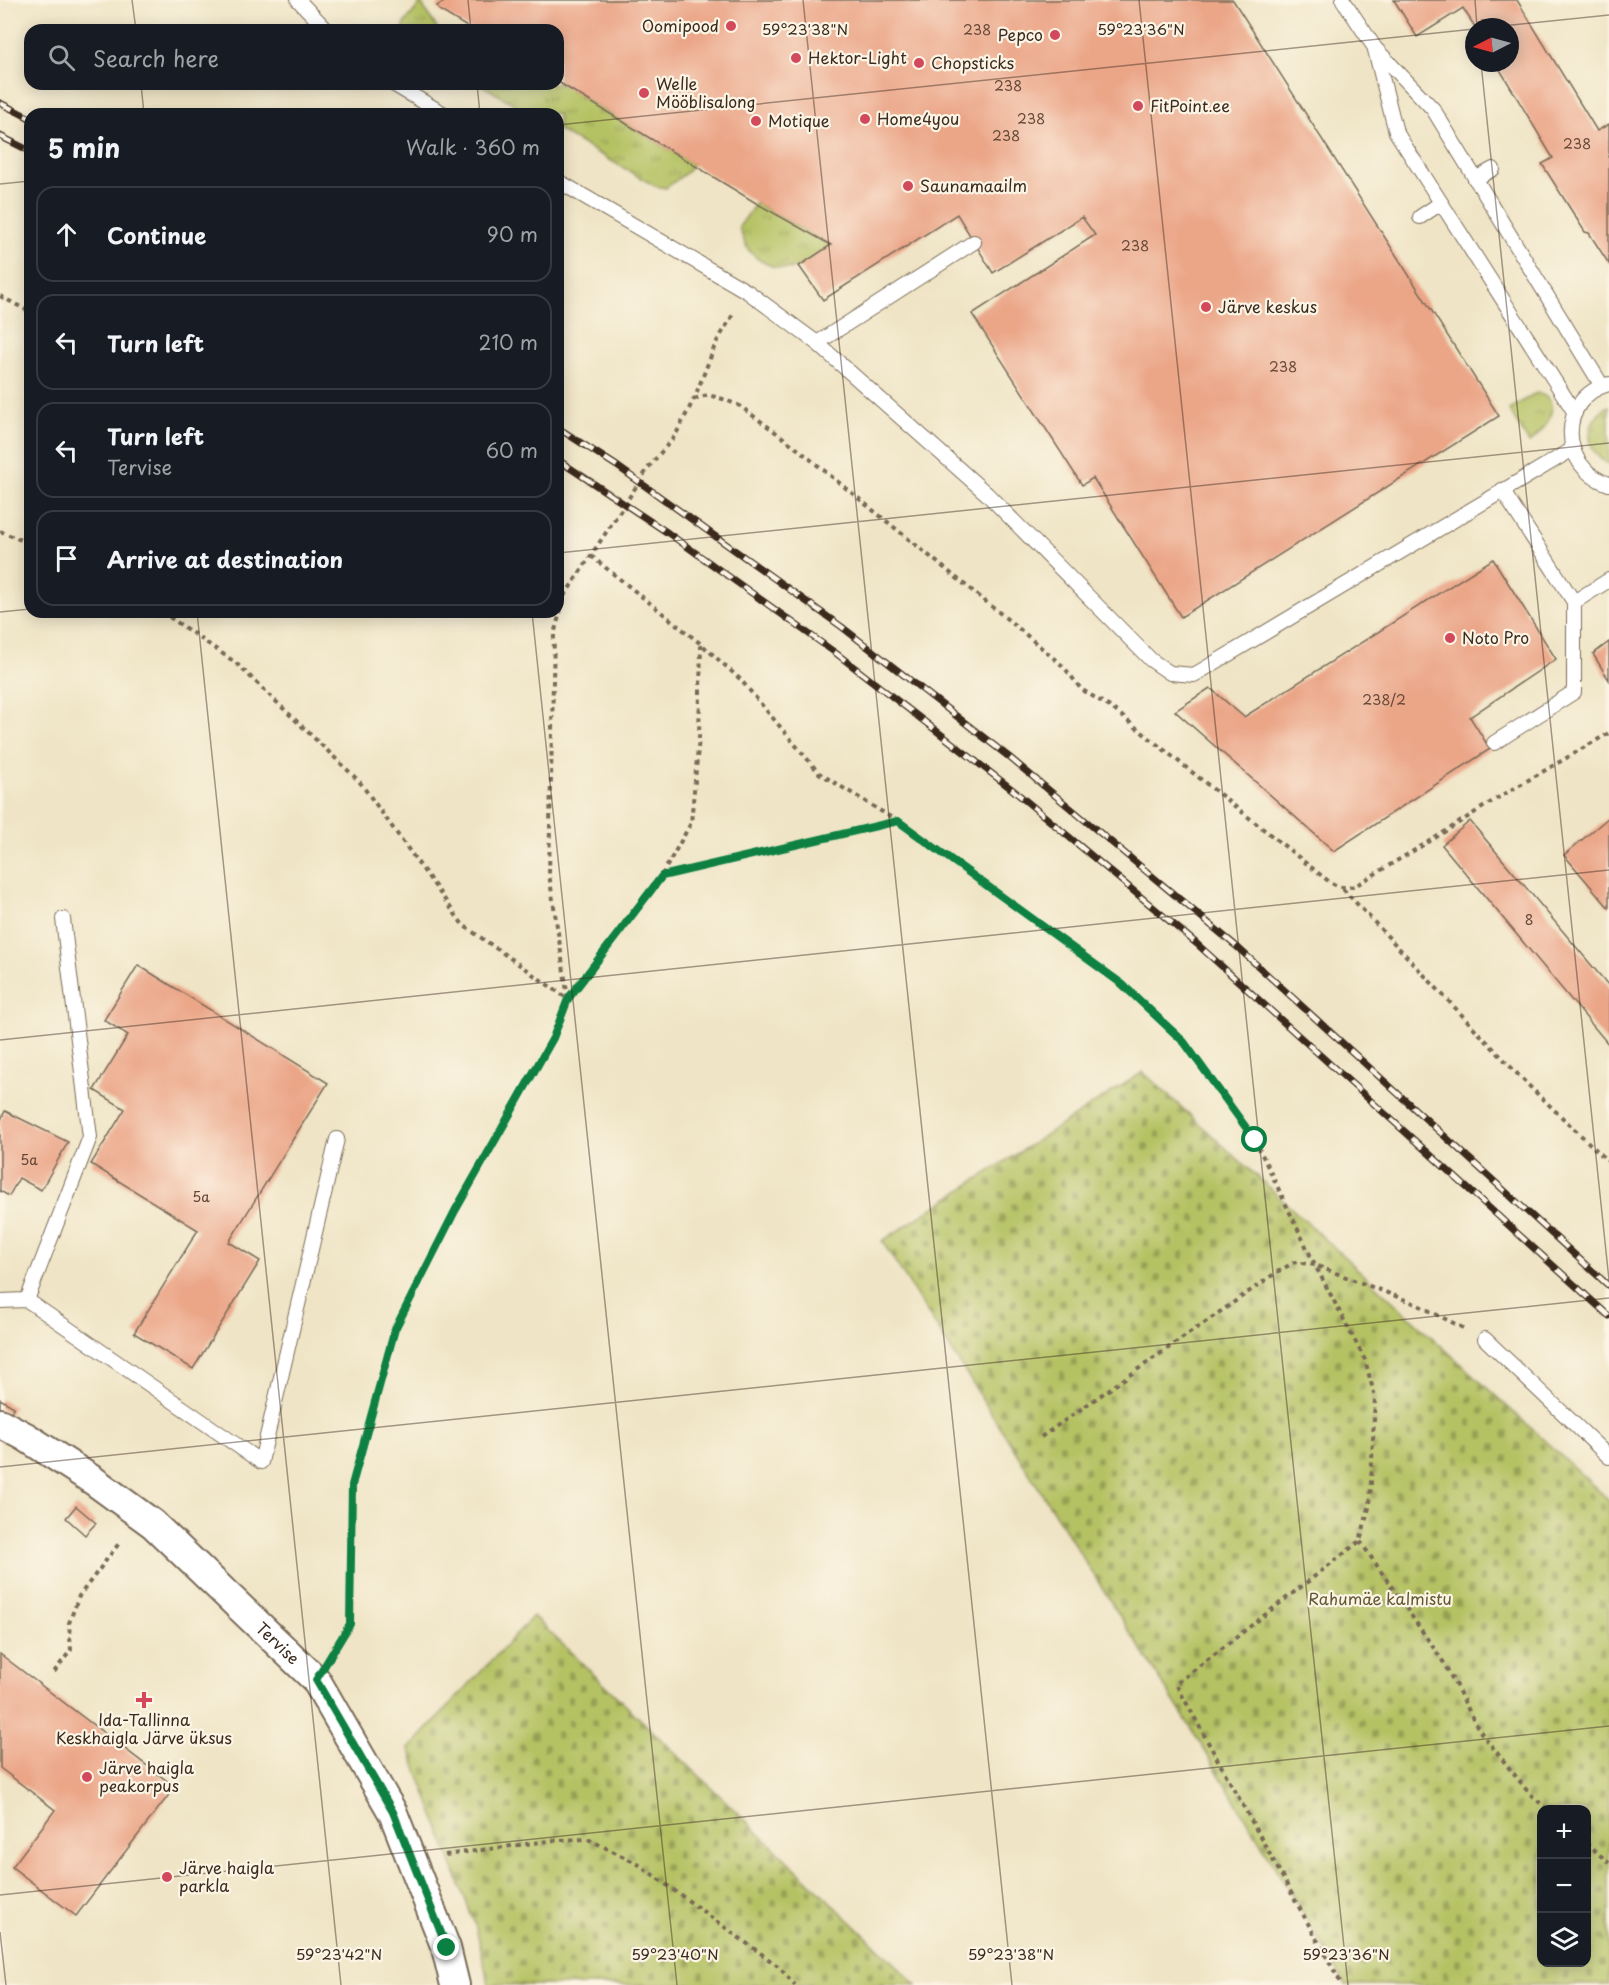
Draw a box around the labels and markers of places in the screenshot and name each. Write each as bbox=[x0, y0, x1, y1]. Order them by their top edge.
place label: Oomipood bbox=[642, 13, 719, 37]
marker: Oomipood bbox=[724, 19, 738, 33]
place label: Pepco bbox=[998, 22, 1043, 46]
marker: Pepco bbox=[1048, 28, 1062, 42]
place label: Hektor-Light bbox=[808, 45, 907, 69]
place label: Chopsticks bbox=[931, 50, 1014, 74]
marker: Hektor-Light bbox=[789, 51, 803, 65]
marker: Chopsticks bbox=[912, 56, 926, 70]
place label: Welle Mööblisalong bbox=[656, 71, 756, 113]
marker: Welle Mööblisalong bbox=[637, 86, 651, 100]
place label: FitPoint.ee bbox=[1150, 93, 1230, 117]
marker: FitPoint.ee bbox=[1131, 99, 1145, 113]
place label: Home4you bbox=[877, 106, 959, 130]
place label: Motique bbox=[768, 108, 830, 132]
marker: Home4you bbox=[858, 112, 872, 126]
marker: Motique bbox=[749, 114, 763, 128]
place label: Saunamaailm bbox=[920, 173, 1027, 197]
marker: Saunamaailm bbox=[901, 179, 915, 193]
place label: Järve keskus bbox=[1218, 294, 1317, 318]
marker: Järve keskus bbox=[1199, 300, 1213, 314]
place label: Noto Pro bbox=[1462, 625, 1529, 649]
marker: Noto Pro bbox=[1443, 631, 1457, 645]
marker: Ida-Tallinna Keskhaigla Järve üksus bbox=[135, 1691, 153, 1709]
place label: Ida-Tallinna Keskhaigla Järve üksus bbox=[56, 1707, 232, 1749]
place label: Järve haigla peakorpus bbox=[99, 1755, 194, 1797]
marker: Järve haigla peakorpus bbox=[80, 1770, 94, 1784]
place label: Järve haigla parkla bbox=[179, 1855, 274, 1897]
marker: Järve haigla parkla bbox=[160, 1870, 174, 1884]

